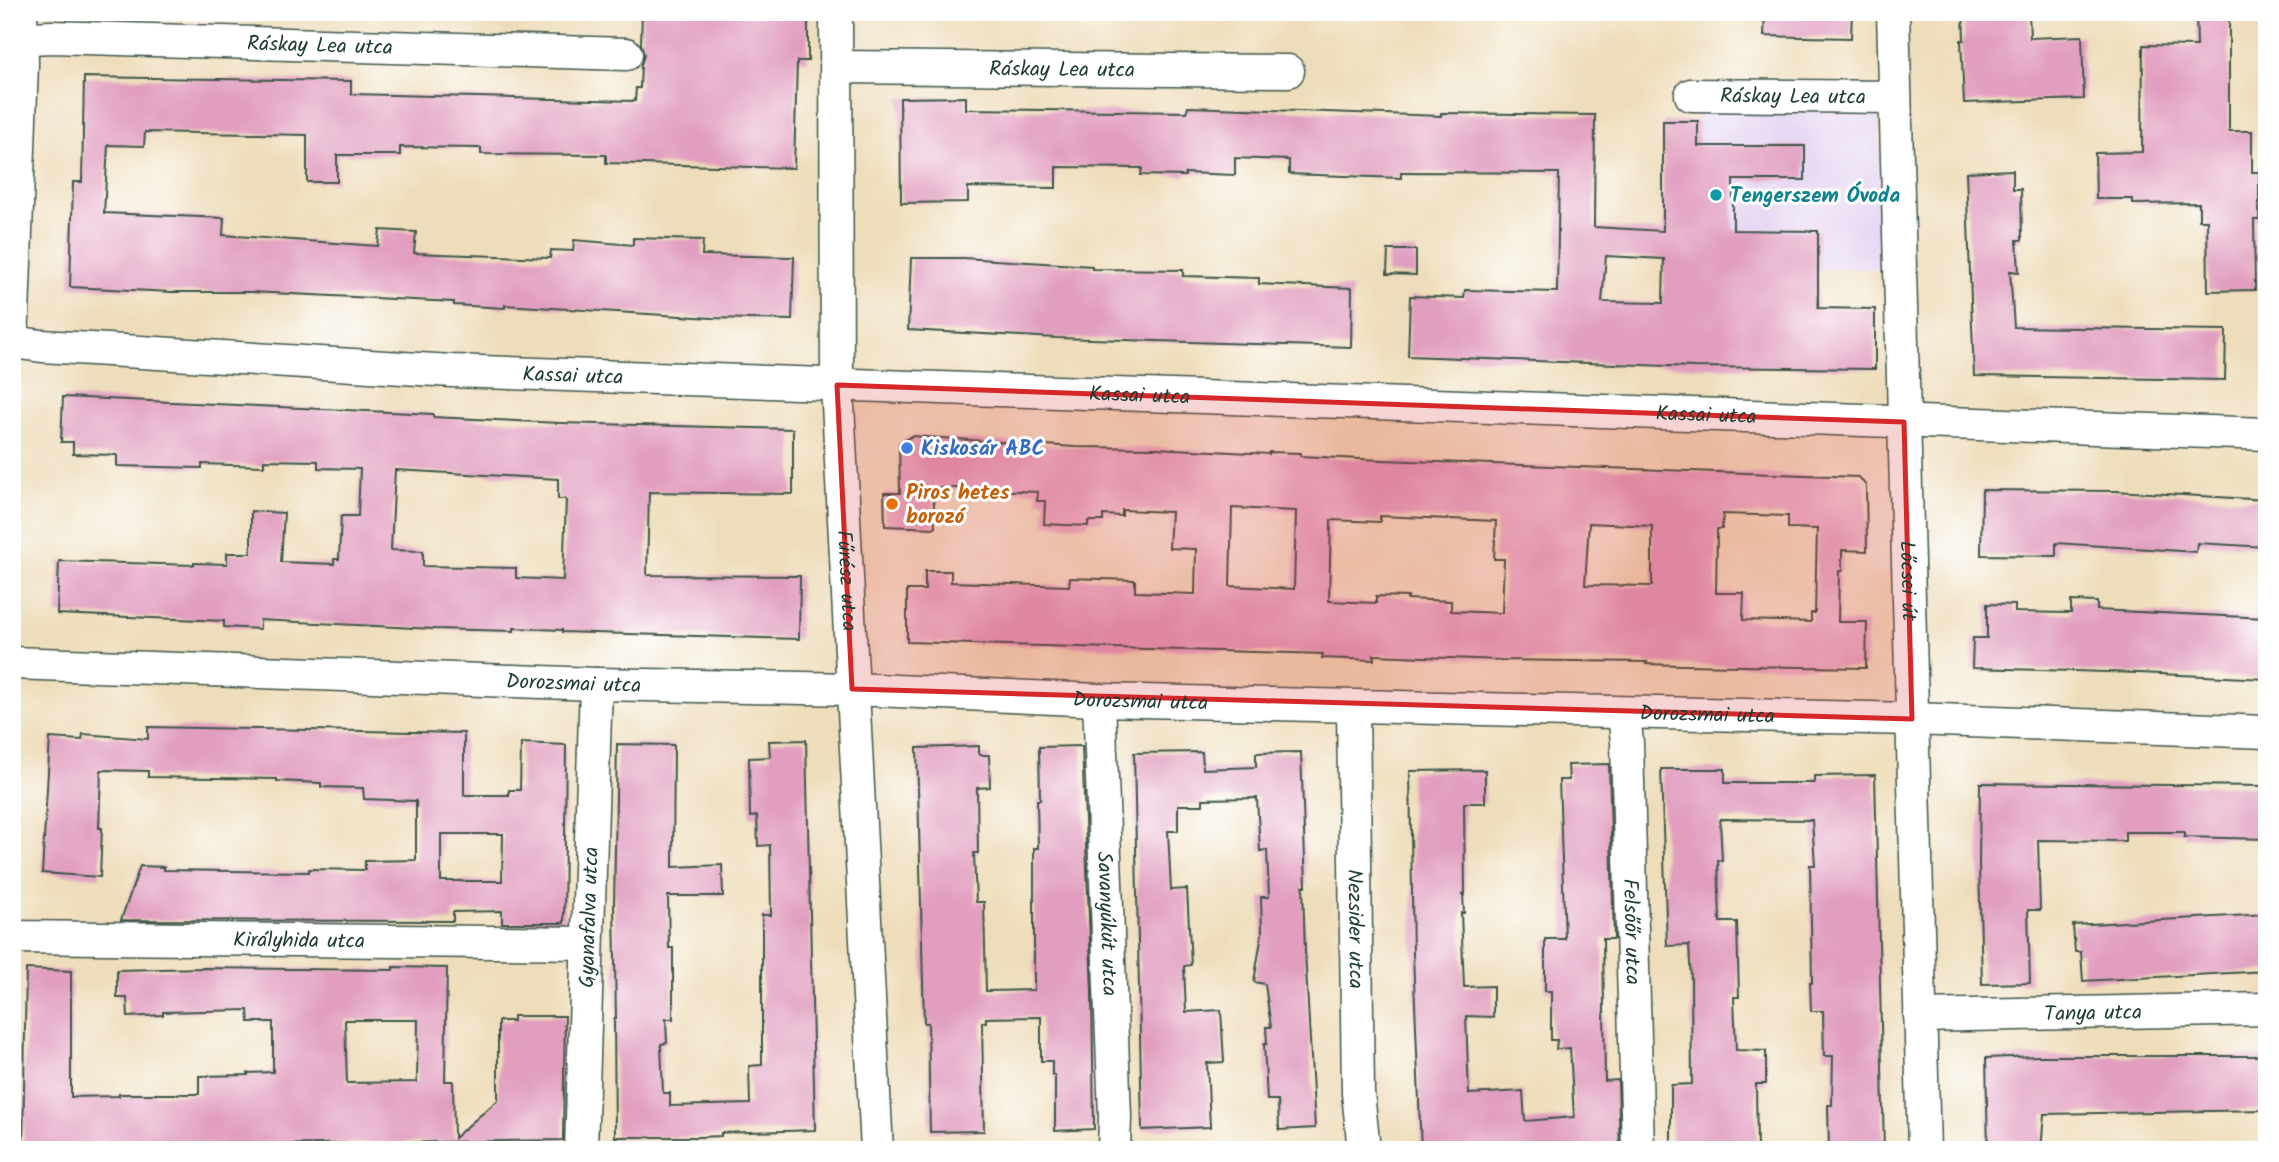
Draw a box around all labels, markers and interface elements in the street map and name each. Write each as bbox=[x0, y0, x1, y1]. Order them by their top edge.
street label: Ráskay Lea utca bbox=[246, 28, 393, 65]
street label: Ráskay Lea utca bbox=[989, 53, 1135, 88]
street label: Ráskay Lea utca bbox=[1720, 80, 1866, 115]
place label: Tengerszem Óvoda bbox=[1730, 180, 1900, 213]
marker: Tengerszem Óvoda bbox=[1708, 187, 1724, 203]
street label: Kassai utca bbox=[522, 358, 624, 395]
street label: Kassai utca bbox=[1088, 378, 1191, 415]
street label: Kassai utca bbox=[1655, 398, 1757, 434]
place label: Kiskosár ABC bbox=[921, 433, 1045, 466]
marker: Kiskosár ABC bbox=[899, 440, 915, 456]
place label: Piros hetes borozó bbox=[906, 477, 1010, 534]
marker: Piros hetes borozó bbox=[884, 496, 900, 512]
street label: Fűrész utca bbox=[827, 529, 865, 632]
street label: Lőcsei út bbox=[1889, 540, 1925, 622]
street label: Dorozsmai utca bbox=[505, 666, 642, 703]
street label: Dorozsmai utca bbox=[1072, 684, 1208, 721]
street label: Dorozsmai utca bbox=[1639, 698, 1775, 734]
street label: Gyanafalva utca bbox=[571, 846, 609, 988]
street label: Savanyúkút utca bbox=[1087, 851, 1125, 997]
street label: Nezsider utca bbox=[1337, 869, 1372, 989]
street label: Felsőőr utca bbox=[1613, 878, 1649, 985]
street label: Királyhida utca bbox=[233, 924, 365, 959]
street label: Tanya utca bbox=[2044, 997, 2142, 1031]

